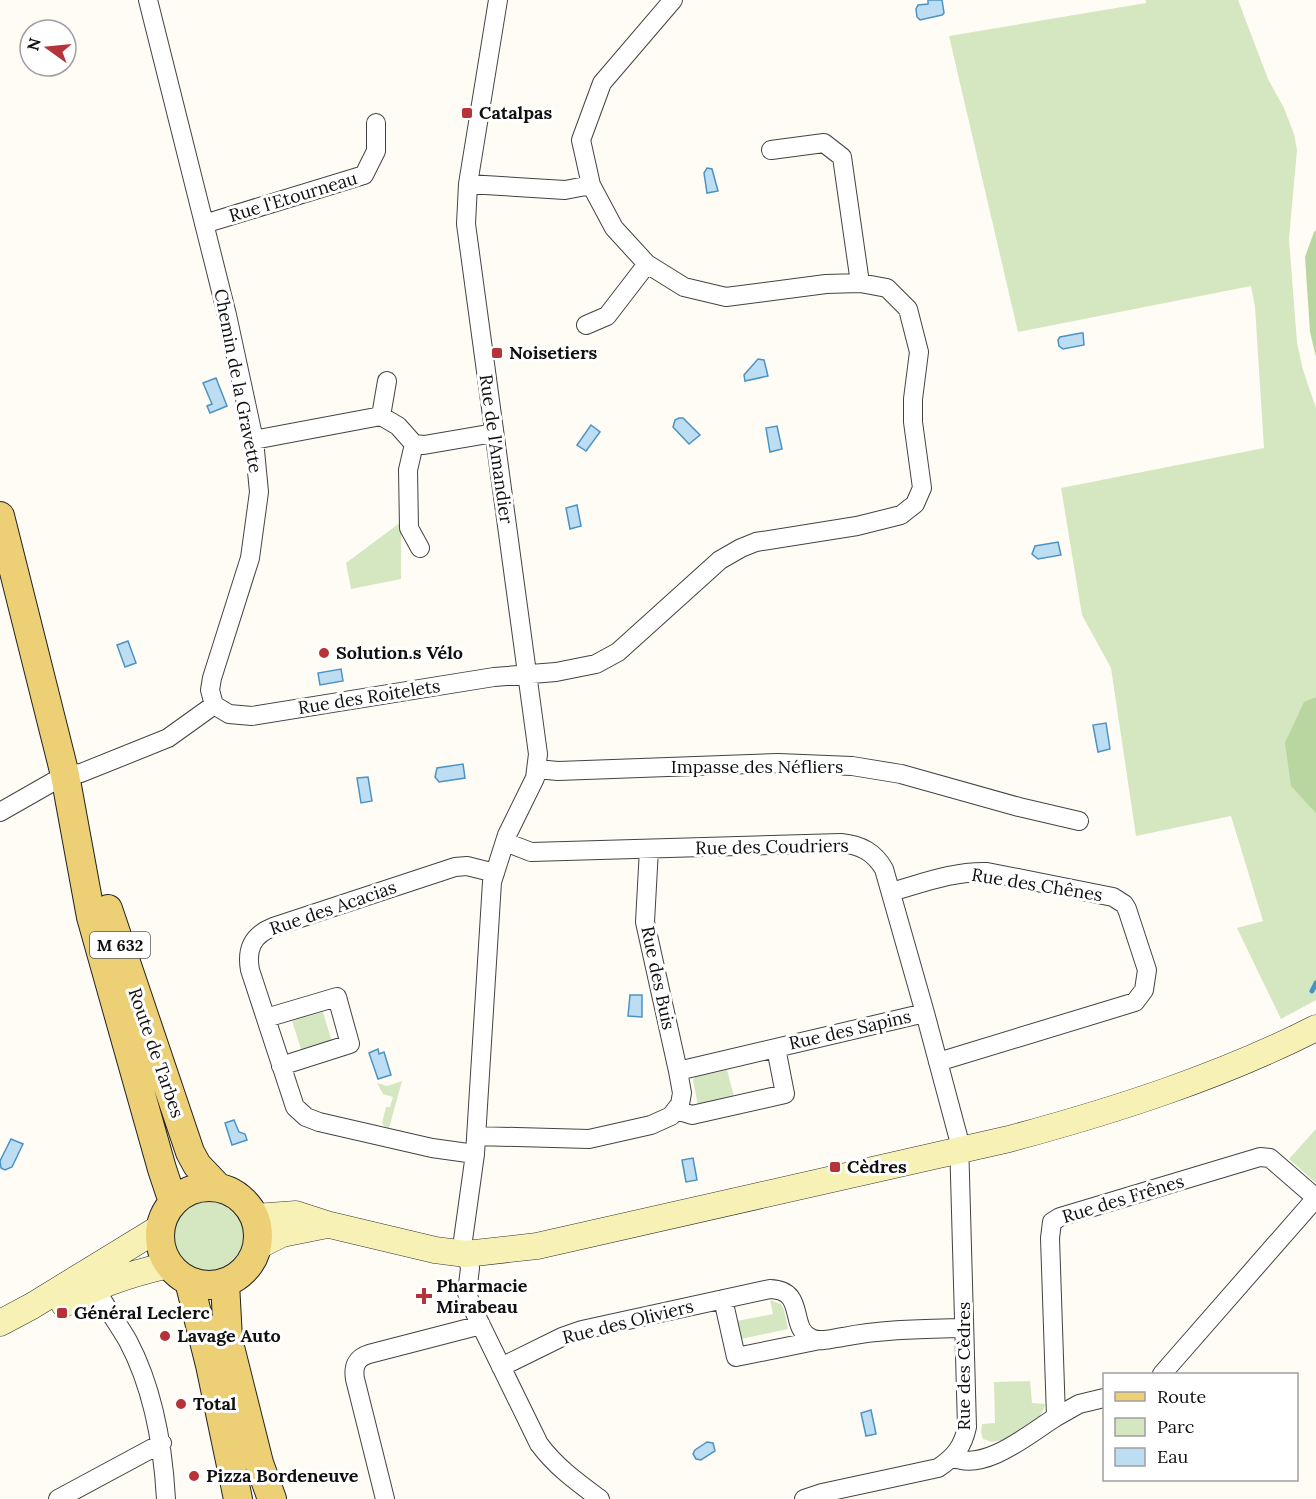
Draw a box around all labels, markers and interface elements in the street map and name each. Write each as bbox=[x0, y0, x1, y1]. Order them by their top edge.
north arrow bbox=[18, 18, 78, 78]
text: N bbox=[22, 36, 45, 53]
place label: Catalpas bbox=[479, 101, 552, 124]
marker: Catalpas bbox=[460, 106, 474, 120]
street label: Rue l'Etourneau bbox=[226, 166, 360, 227]
street label: Chemin de la Gravette bbox=[209, 287, 268, 475]
place label: Noisetiers bbox=[509, 341, 598, 364]
marker: Noisetiers bbox=[490, 346, 504, 360]
street label: Rue de l'Amandier bbox=[475, 373, 518, 525]
place label: Solution.s Vélo bbox=[336, 641, 463, 664]
marker: Solution.s Vélo bbox=[317, 646, 331, 660]
street label: Rue des Roitelets bbox=[296, 674, 442, 719]
street label: Impasse des Néfliers bbox=[671, 755, 843, 778]
street label: Rue des Coudriers bbox=[695, 834, 849, 859]
street label: Rue des Chênes bbox=[970, 863, 1104, 906]
street label: Rue des Acacias bbox=[266, 875, 399, 940]
street label: Rue des Buis bbox=[636, 924, 681, 1032]
road number: M 632 bbox=[90, 932, 150, 958]
street label: Route de Tarbes bbox=[123, 985, 189, 1121]
street label: Rue des Sapins bbox=[787, 1004, 913, 1055]
place label: Cèdres bbox=[847, 1155, 907, 1178]
marker: Cèdres bbox=[828, 1160, 842, 1174]
street label: Rue des Frênes bbox=[1059, 1169, 1187, 1228]
place label: Pharmacie Mirabeau bbox=[436, 1274, 528, 1318]
marker: Pharmacie Mirabeau bbox=[417, 1289, 431, 1303]
street label: Rue des Oliviers bbox=[560, 1294, 696, 1349]
place label: Général Leclerc bbox=[74, 1301, 210, 1324]
street label: Rue des Cèdres bbox=[952, 1302, 975, 1430]
marker: Général Leclerc bbox=[55, 1306, 69, 1320]
place label: Lavage Auto bbox=[177, 1324, 281, 1347]
marker: Lavage Auto bbox=[158, 1329, 172, 1343]
legend bbox=[1103, 1373, 1298, 1481]
text: Route bbox=[1157, 1385, 1206, 1408]
place label: Total bbox=[193, 1392, 237, 1415]
marker: Total bbox=[174, 1397, 188, 1411]
text: Parc bbox=[1157, 1415, 1194, 1438]
text: Eau bbox=[1157, 1445, 1188, 1468]
place label: Pizza Bordeneuve bbox=[206, 1464, 359, 1487]
marker: Pizza Bordeneuve bbox=[187, 1469, 201, 1483]

